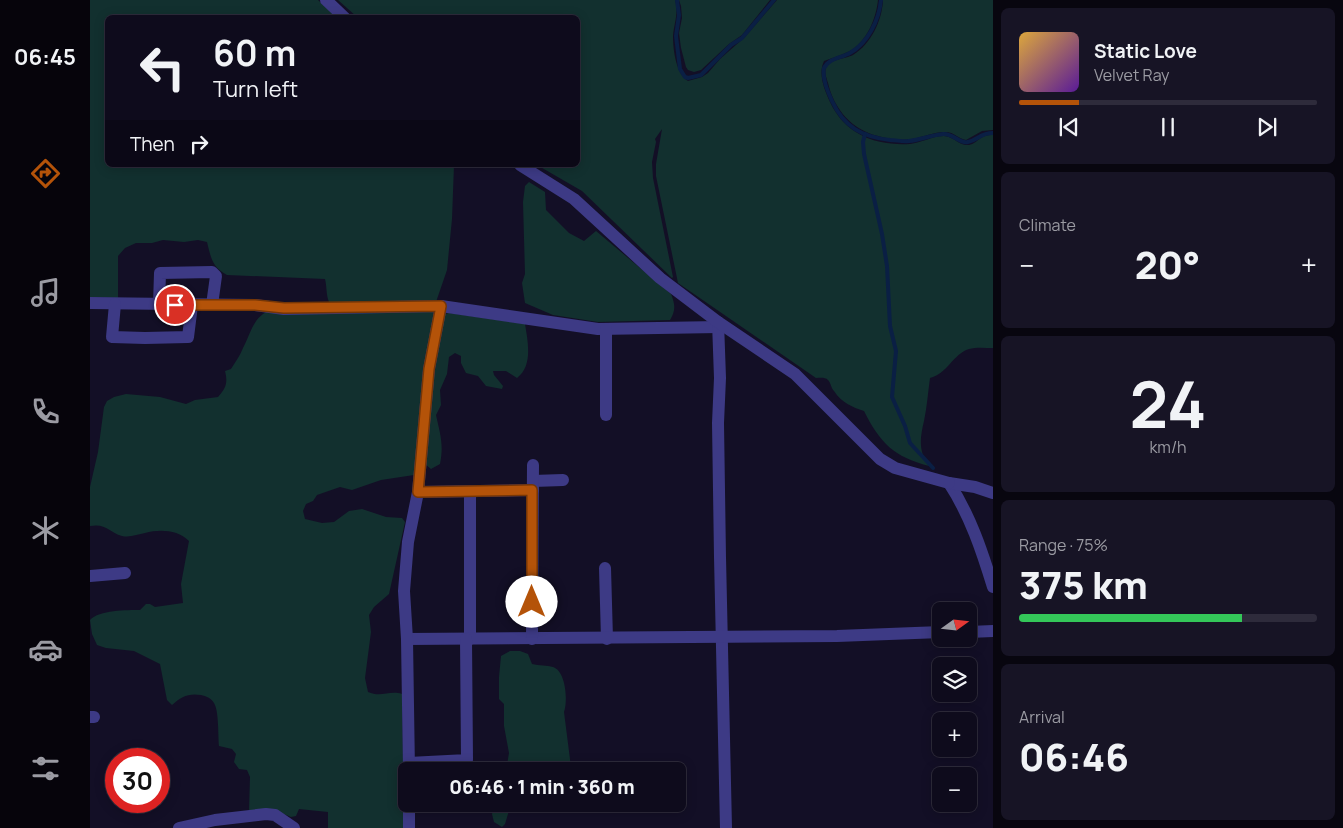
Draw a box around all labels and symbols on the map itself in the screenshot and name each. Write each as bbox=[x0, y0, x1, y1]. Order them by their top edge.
pin bbox=[154, 284, 196, 326]
position arrow bbox=[505, 575, 557, 627]
north arrow bbox=[932, 602, 978, 648]
speed limit sign: 30 bbox=[105, 748, 170, 813]

